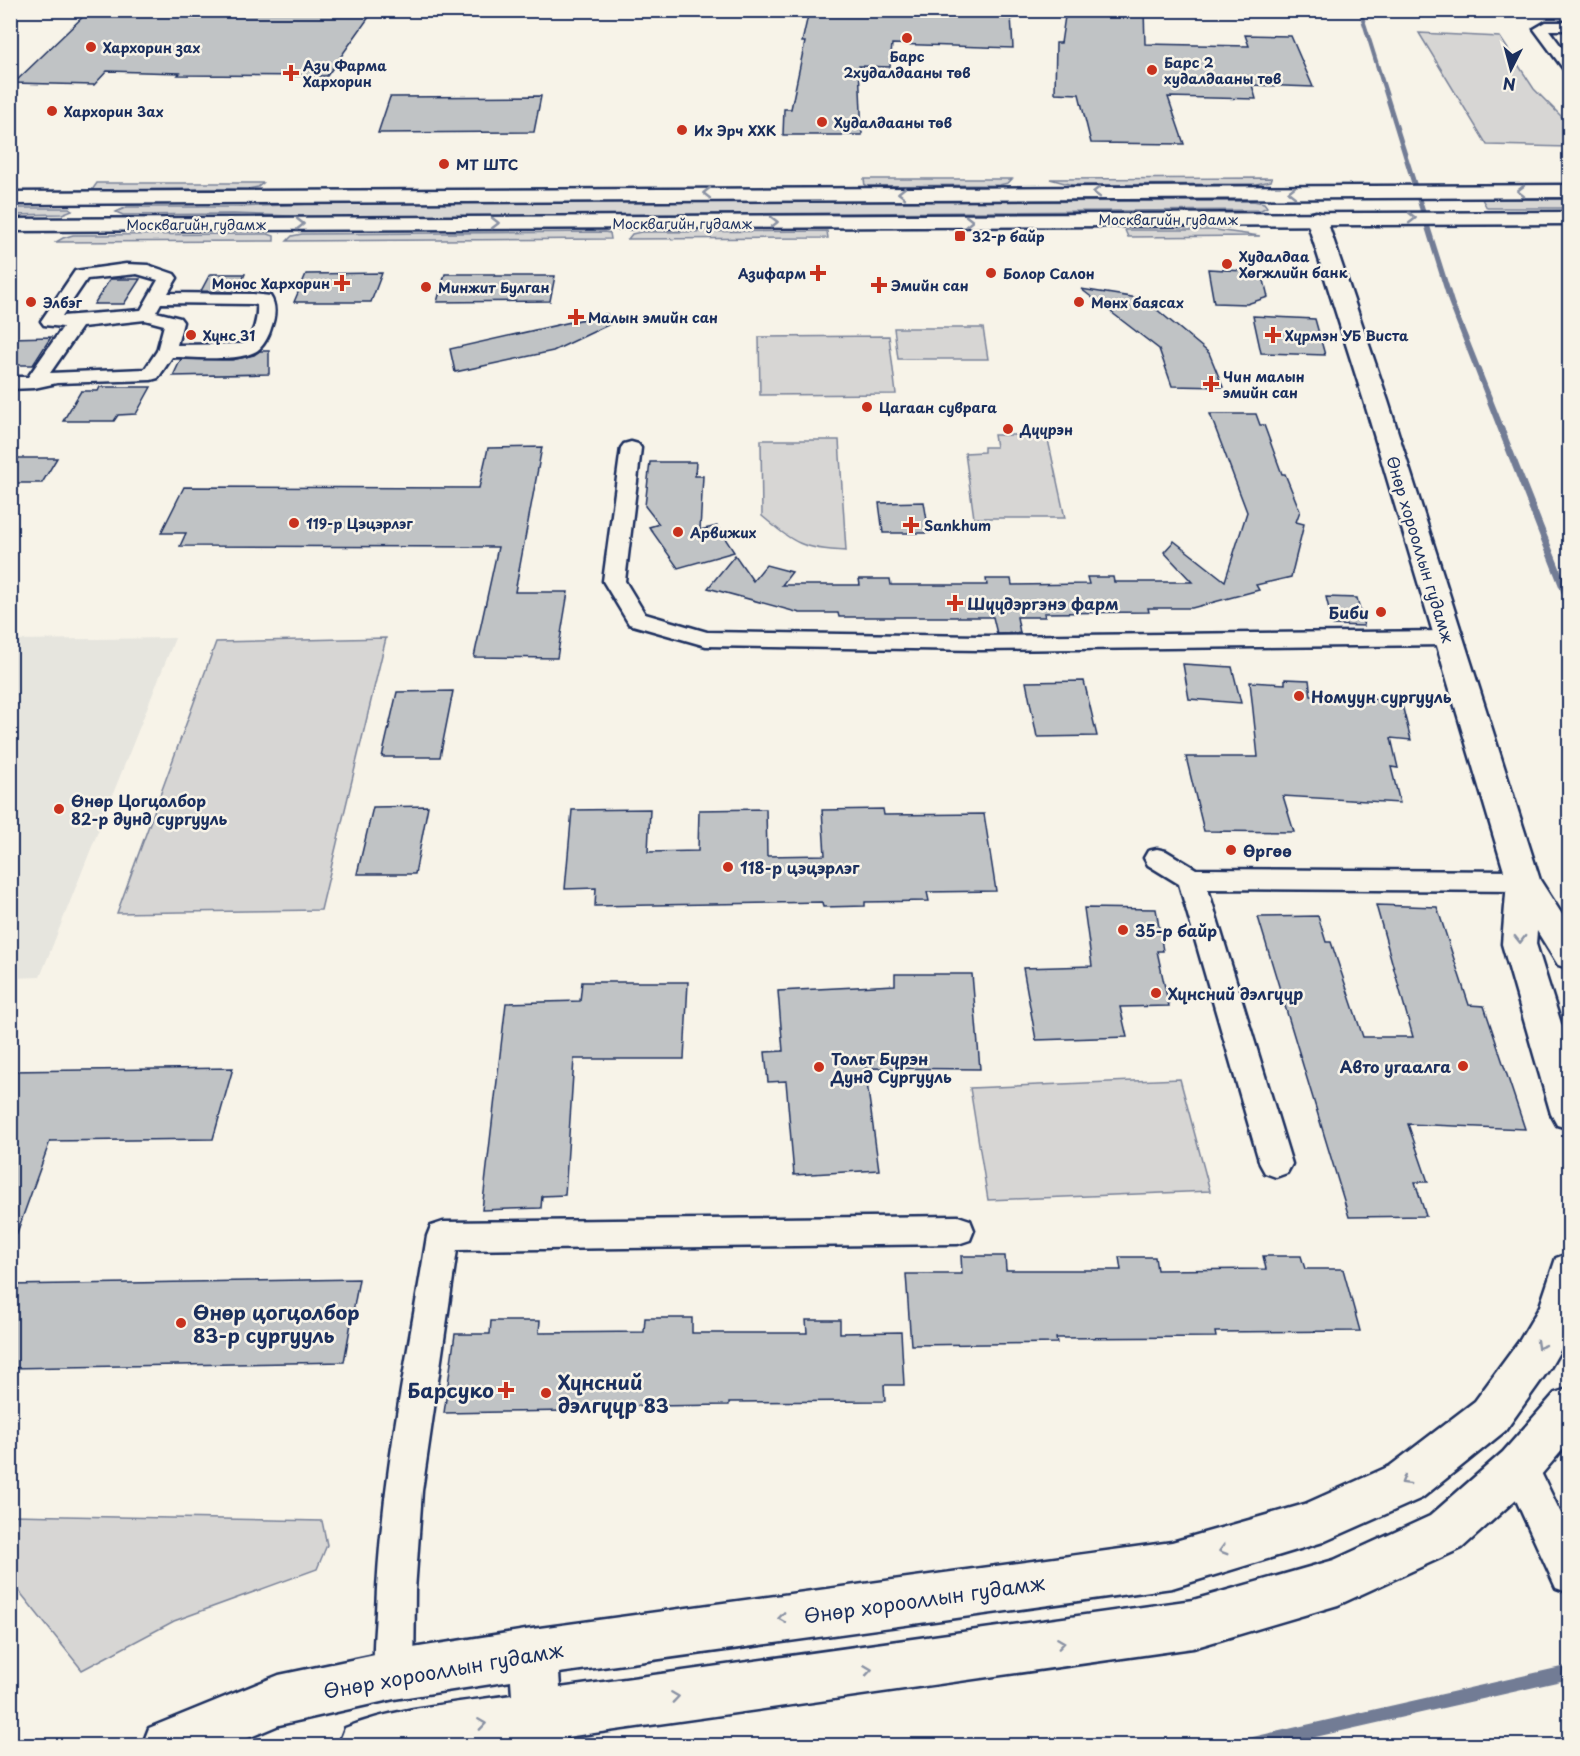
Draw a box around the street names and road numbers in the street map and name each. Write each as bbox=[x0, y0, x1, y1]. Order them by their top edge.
street label: Москвагийн гудамж bbox=[1098, 209, 1239, 230]
street label: Москвагийн гудамж bbox=[612, 213, 753, 234]
street label: Москвагийн гудамж bbox=[126, 214, 267, 235]
street label: Өнөр хорооллын гудамж bbox=[1381, 453, 1461, 646]
street label: Өнөр хорооллын гудамж bbox=[802, 1567, 1047, 1631]
street label: Өнөр хорооллын гудамж bbox=[321, 1634, 566, 1706]

